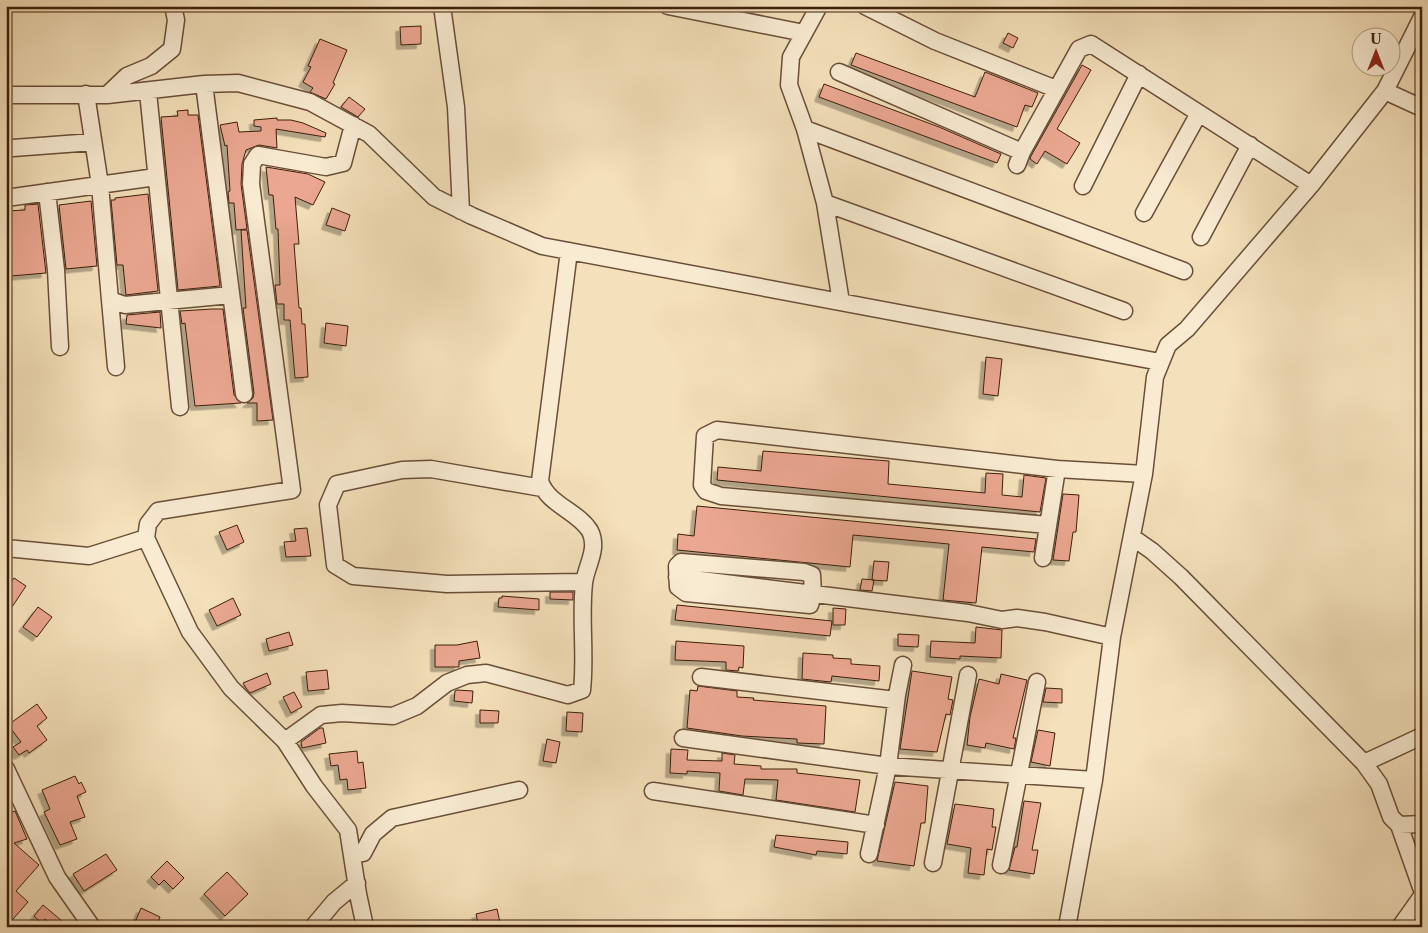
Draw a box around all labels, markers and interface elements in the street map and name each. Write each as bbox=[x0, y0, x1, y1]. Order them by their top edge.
north arrow bbox=[1350, 28, 1400, 78]
text: U bbox=[1370, 30, 1382, 48]

